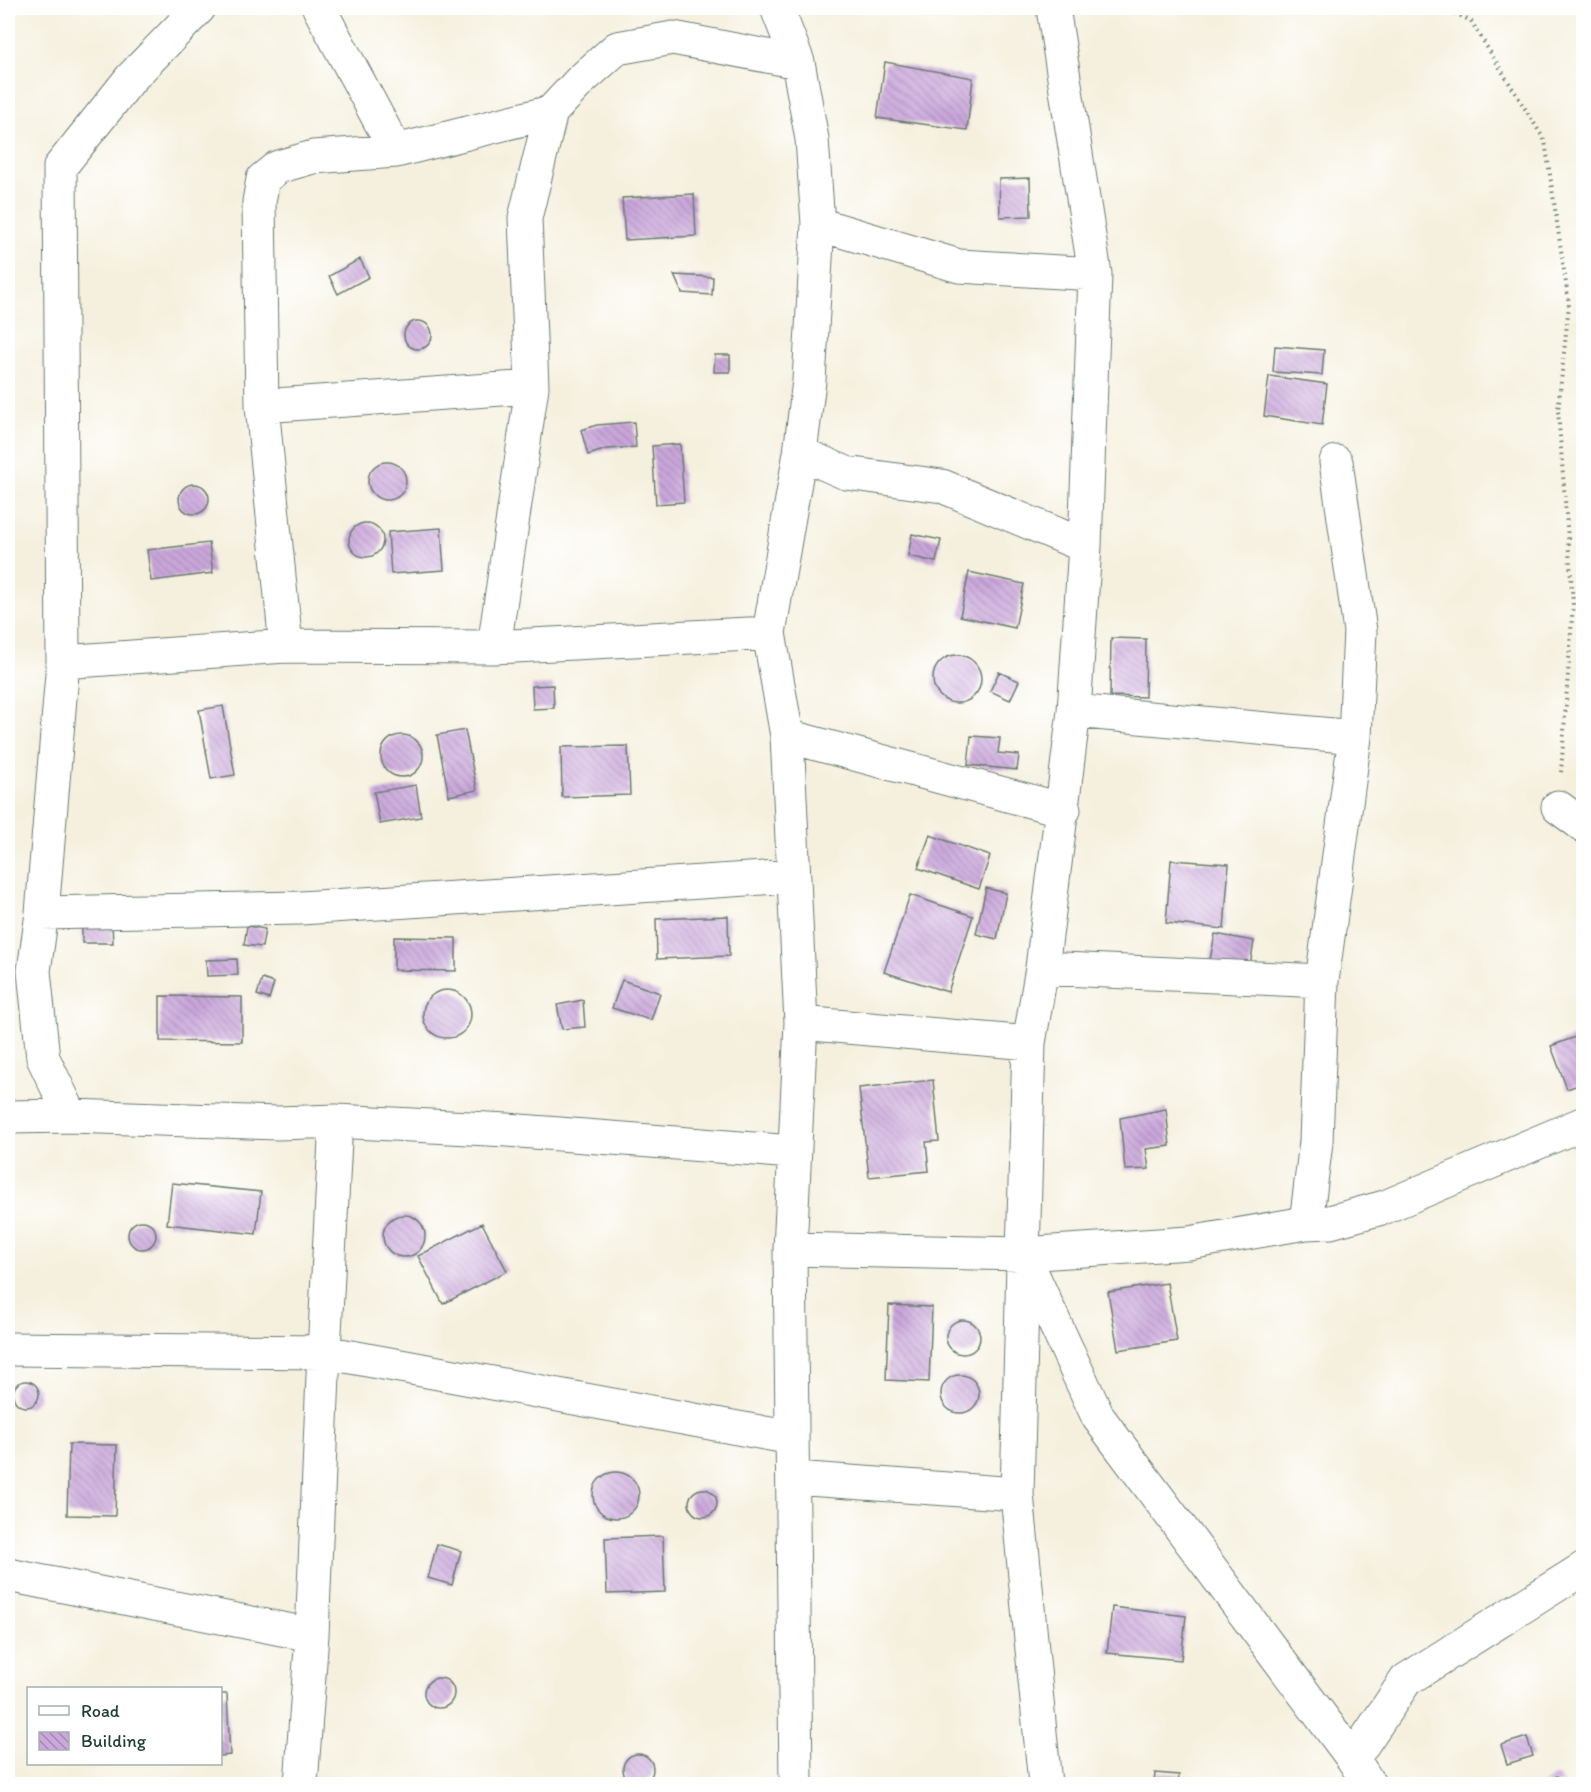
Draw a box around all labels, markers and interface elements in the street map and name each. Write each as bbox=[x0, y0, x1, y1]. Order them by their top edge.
legend bbox=[27, 1687, 222, 1765]
text: Road bbox=[81, 1700, 120, 1722]
text: Building bbox=[81, 1730, 147, 1752]

